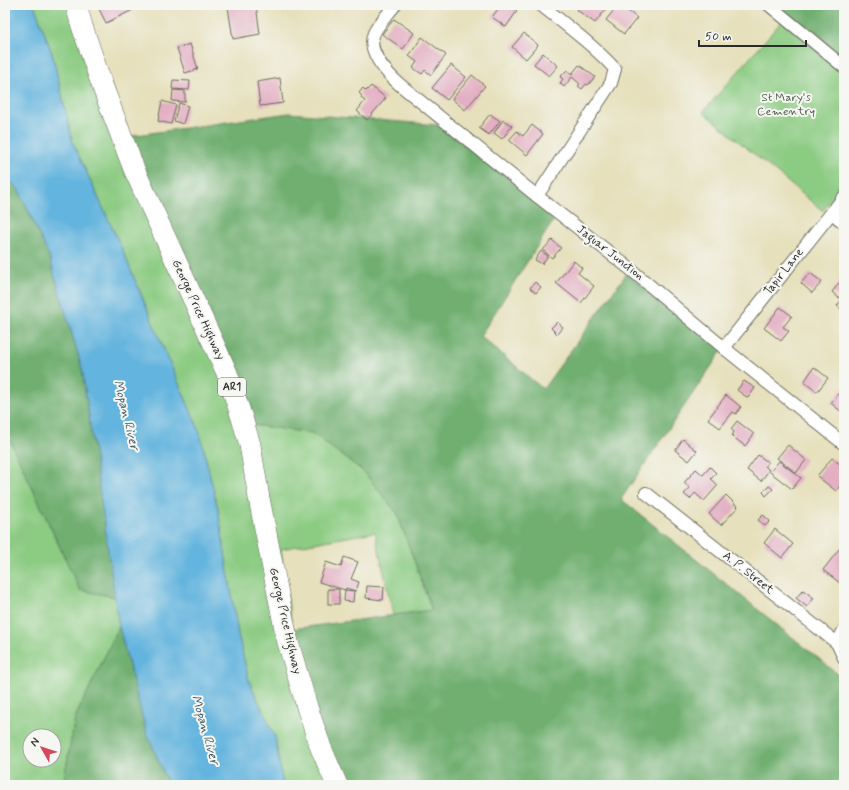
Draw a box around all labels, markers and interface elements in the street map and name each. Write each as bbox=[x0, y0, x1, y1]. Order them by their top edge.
scale bar bbox=[699, 22, 806, 48]
text: 50 m bbox=[705, 29, 732, 45]
park label: St Mary's Cementry bbox=[757, 90, 815, 120]
street label: Jaguar Junction bbox=[573, 222, 647, 285]
street label: Tapir Lane bbox=[761, 245, 808, 299]
street label: George Price Highway bbox=[167, 257, 228, 363]
water label: Mopan River bbox=[109, 378, 143, 454]
road number: AR1 bbox=[218, 378, 246, 396]
street label: A. P. Street bbox=[719, 548, 777, 598]
street label: George Price Highway bbox=[264, 566, 305, 676]
water label: Mopan River bbox=[187, 693, 224, 769]
north arrow bbox=[22, 728, 62, 768]
text: N bbox=[27, 735, 43, 750]

